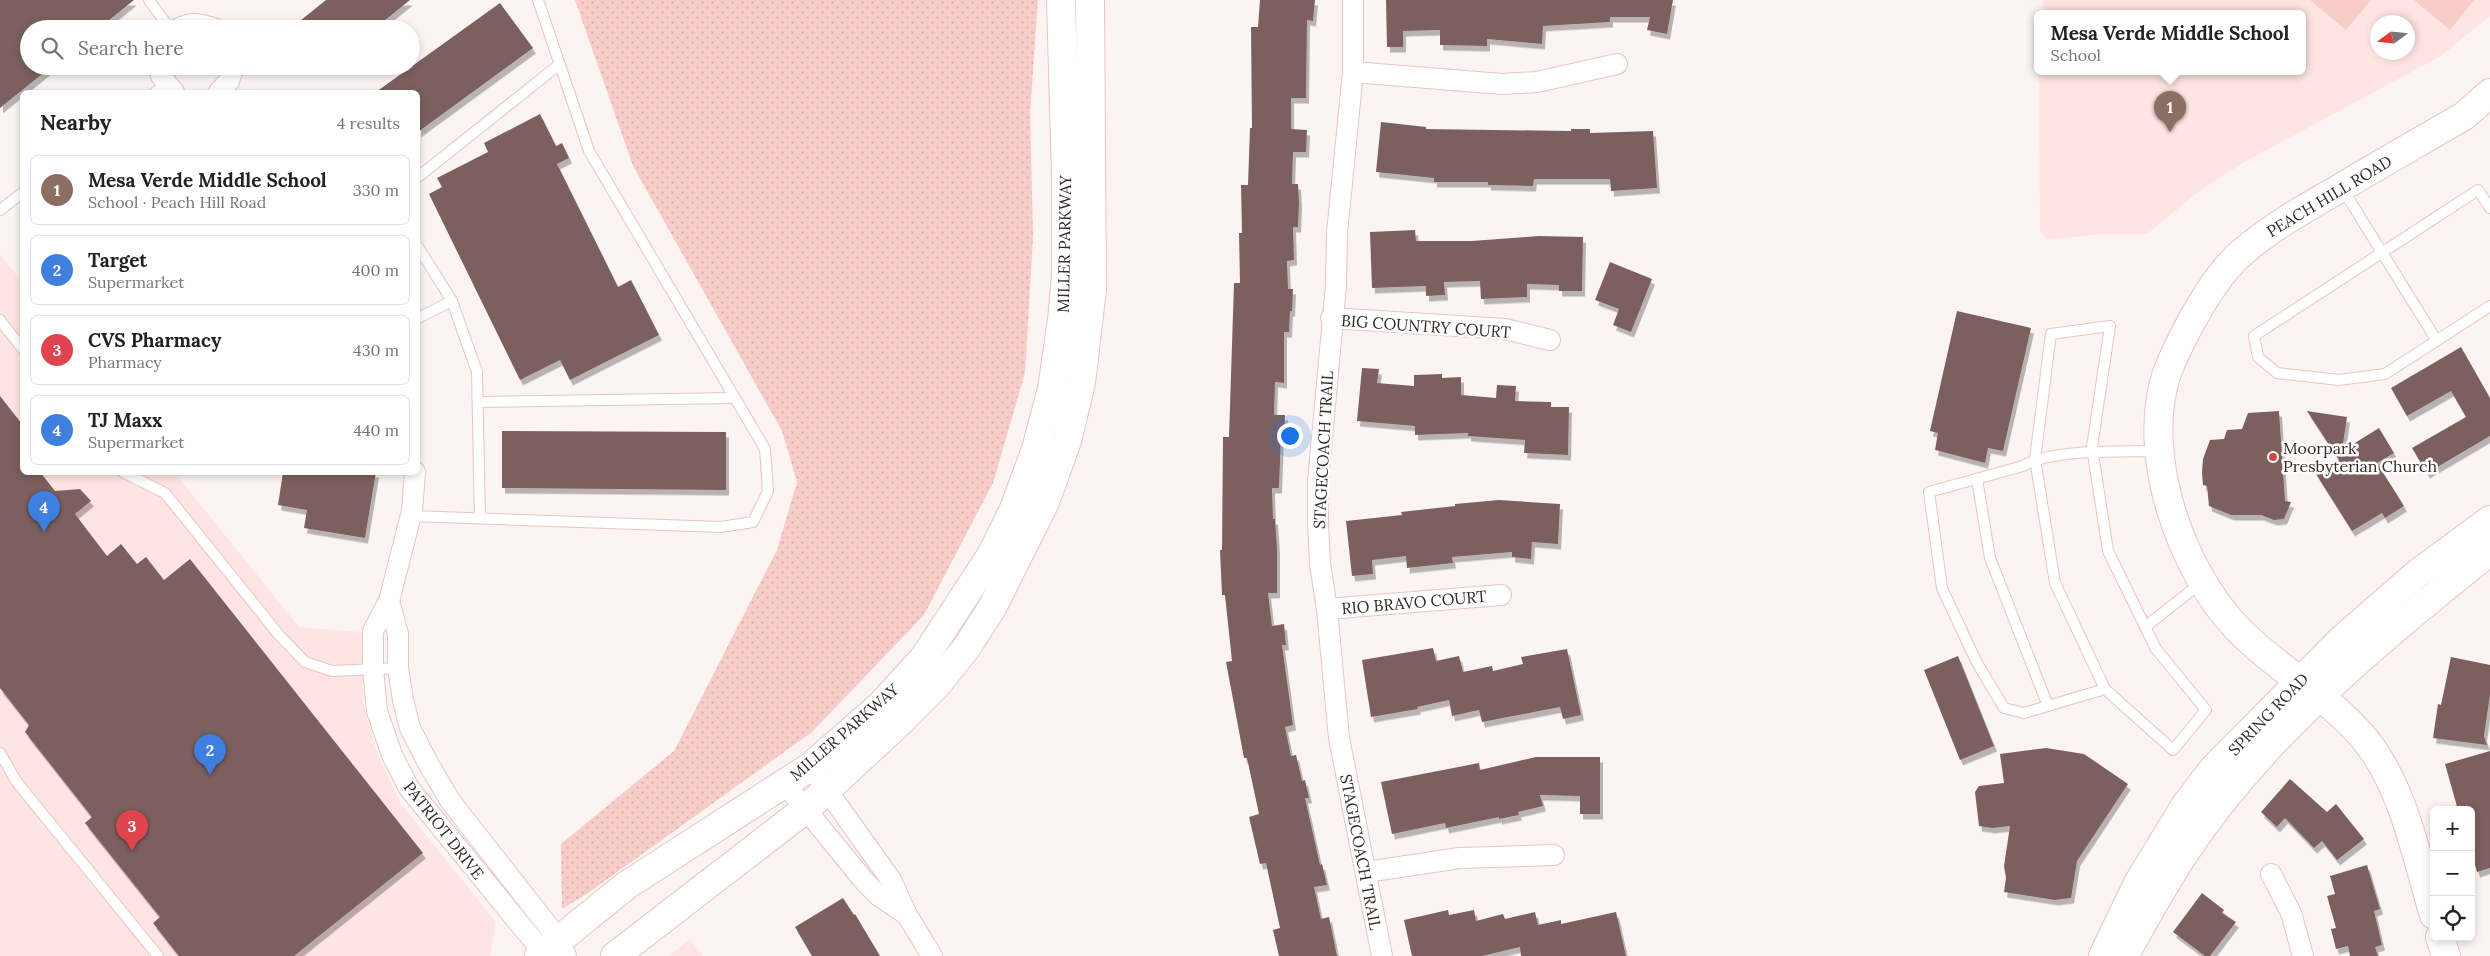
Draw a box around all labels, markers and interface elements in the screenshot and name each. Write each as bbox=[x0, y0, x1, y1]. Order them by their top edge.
popup bbox=[2034, 10, 2306, 75]
north arrow bbox=[2370, 15, 2415, 60]
search box bbox=[20, 20, 420, 75]
text: Mesa Verde Middle School bbox=[2051, 21, 2289, 45]
icon: search bbox=[38, 34, 66, 62]
text: Search here bbox=[78, 36, 184, 60]
text: School bbox=[2051, 45, 2101, 65]
pin: 1 bbox=[2154, 91, 2186, 132]
text: Nearby bbox=[40, 109, 111, 136]
text: 4 results bbox=[337, 113, 400, 133]
street label: PEACH HILL ROAD bbox=[2263, 151, 2395, 241]
text: Mesa Verde Middle School bbox=[88, 168, 327, 192]
street label: MILLER PARKWAY bbox=[1053, 174, 1075, 313]
text: 1 bbox=[54, 180, 60, 200]
text: 330 m bbox=[353, 180, 399, 200]
text: School · Peach Hill Road bbox=[88, 192, 266, 212]
text: Target bbox=[88, 248, 147, 272]
text: 2 bbox=[53, 260, 61, 280]
text: 400 m bbox=[352, 260, 399, 280]
text: Supermarket bbox=[88, 272, 184, 292]
street label: BIG COUNTRY COURT bbox=[1340, 310, 1512, 342]
text: CVS Pharmacy bbox=[88, 328, 221, 352]
text: 3 bbox=[53, 340, 61, 360]
text: 430 m bbox=[353, 340, 399, 360]
text: Pharmacy bbox=[88, 352, 162, 372]
street label: STAGECOACH TRAIL bbox=[1309, 370, 1337, 530]
text: TJ Maxx bbox=[88, 408, 162, 432]
text: 4 bbox=[53, 420, 61, 440]
text: 440 m bbox=[353, 420, 399, 440]
your location bbox=[1277, 423, 1303, 449]
text: Supermarket bbox=[88, 432, 184, 452]
place label: Moorpark Presbyterian Church bbox=[2283, 438, 2437, 476]
marker: Moorpark Presbyterian Church bbox=[2267, 451, 2279, 463]
pin: 4 bbox=[28, 491, 60, 532]
street label: RIO BRAVO COURT bbox=[1341, 586, 1487, 618]
street label: SPRING ROAD bbox=[2224, 668, 2312, 759]
street label: MILLER PARKWAY bbox=[785, 679, 903, 785]
pin: 2 bbox=[194, 734, 226, 775]
street label: STAGECOACH TRAIL bbox=[1336, 772, 1386, 932]
street label: PATRIOT DRIVE bbox=[400, 777, 488, 883]
map controls bbox=[2430, 806, 2475, 941]
button: + bbox=[2430, 806, 2475, 851]
pin: 3 bbox=[116, 810, 148, 851]
button: − bbox=[2430, 851, 2475, 896]
button: locate bbox=[2430, 896, 2475, 941]

